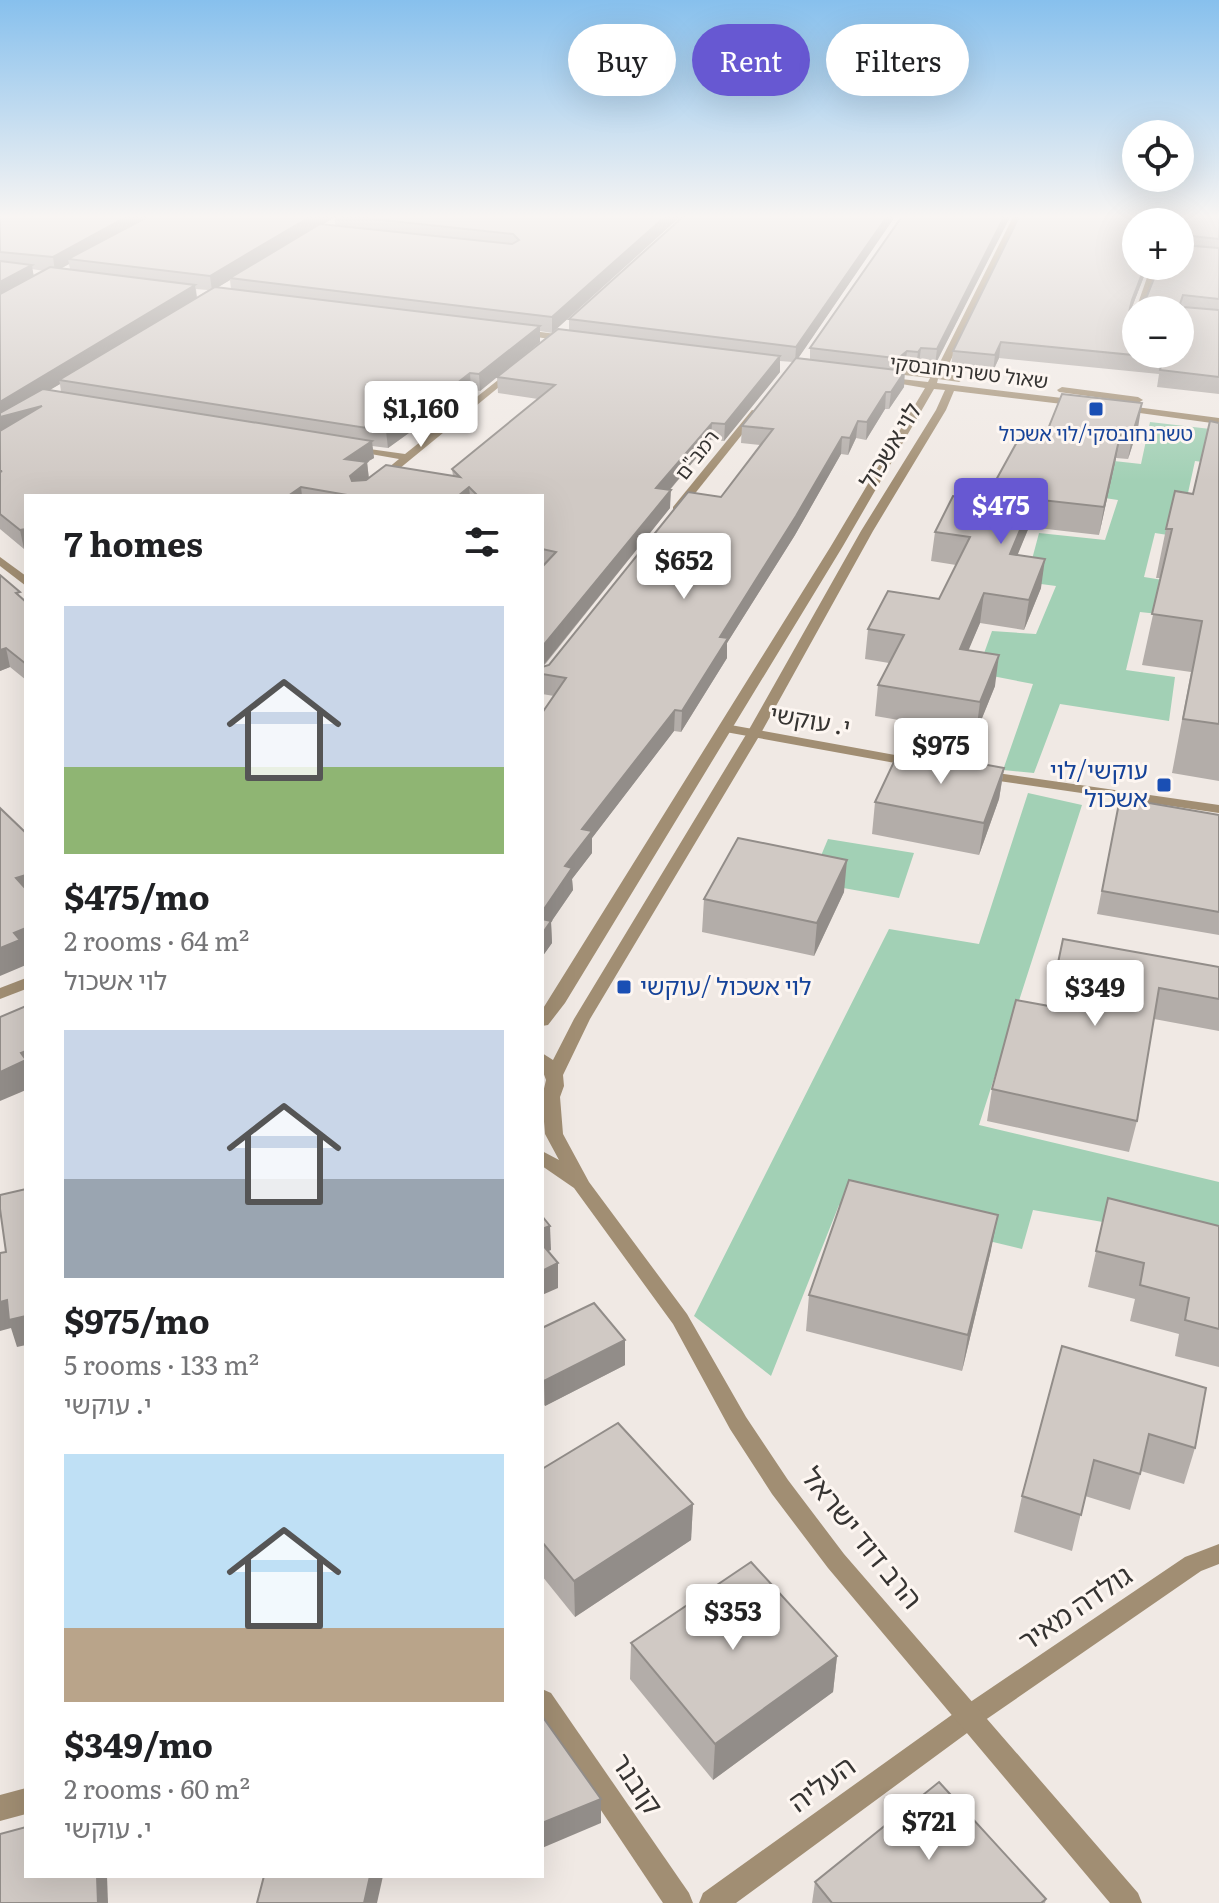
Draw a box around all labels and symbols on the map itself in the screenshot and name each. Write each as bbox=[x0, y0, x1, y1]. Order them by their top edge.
street label: שאול טשרניחובסקי bbox=[888, 345, 1050, 395]
pin: $1,160 bbox=[356, 381, 486, 449]
street label: לוי אשכול bbox=[849, 395, 928, 495]
marker: טשרנחובסקי/לוי אשכול bbox=[1087, 400, 1105, 418]
place label: טשרנחובסקי/לוי אשכול bbox=[999, 417, 1193, 447]
street label: רמב"ם bbox=[666, 422, 725, 485]
pin: $475 bbox=[954, 478, 1048, 546]
pin: $652 bbox=[637, 533, 731, 601]
street label: י. עוקשי bbox=[768, 694, 853, 743]
pin: $975 bbox=[894, 718, 988, 786]
place label: עוקשי/לוי אשכול bbox=[1050, 751, 1148, 814]
marker: עוקשי/לוי אשכול bbox=[1155, 776, 1173, 794]
pin: $349 bbox=[1048, 960, 1142, 1028]
place label: לוי אשכול /עוקשי bbox=[640, 967, 812, 1002]
marker: לוי אשכול /עוקשי bbox=[615, 978, 633, 996]
street label: הרב דוד ישראל bbox=[793, 1457, 934, 1617]
street label: גולדה מאיר bbox=[1009, 1553, 1139, 1660]
pin: $353 bbox=[686, 1584, 780, 1652]
street label: קובנר bbox=[602, 1743, 675, 1822]
street label: העליה bbox=[779, 1744, 863, 1821]
pin: $721 bbox=[882, 1794, 976, 1862]

